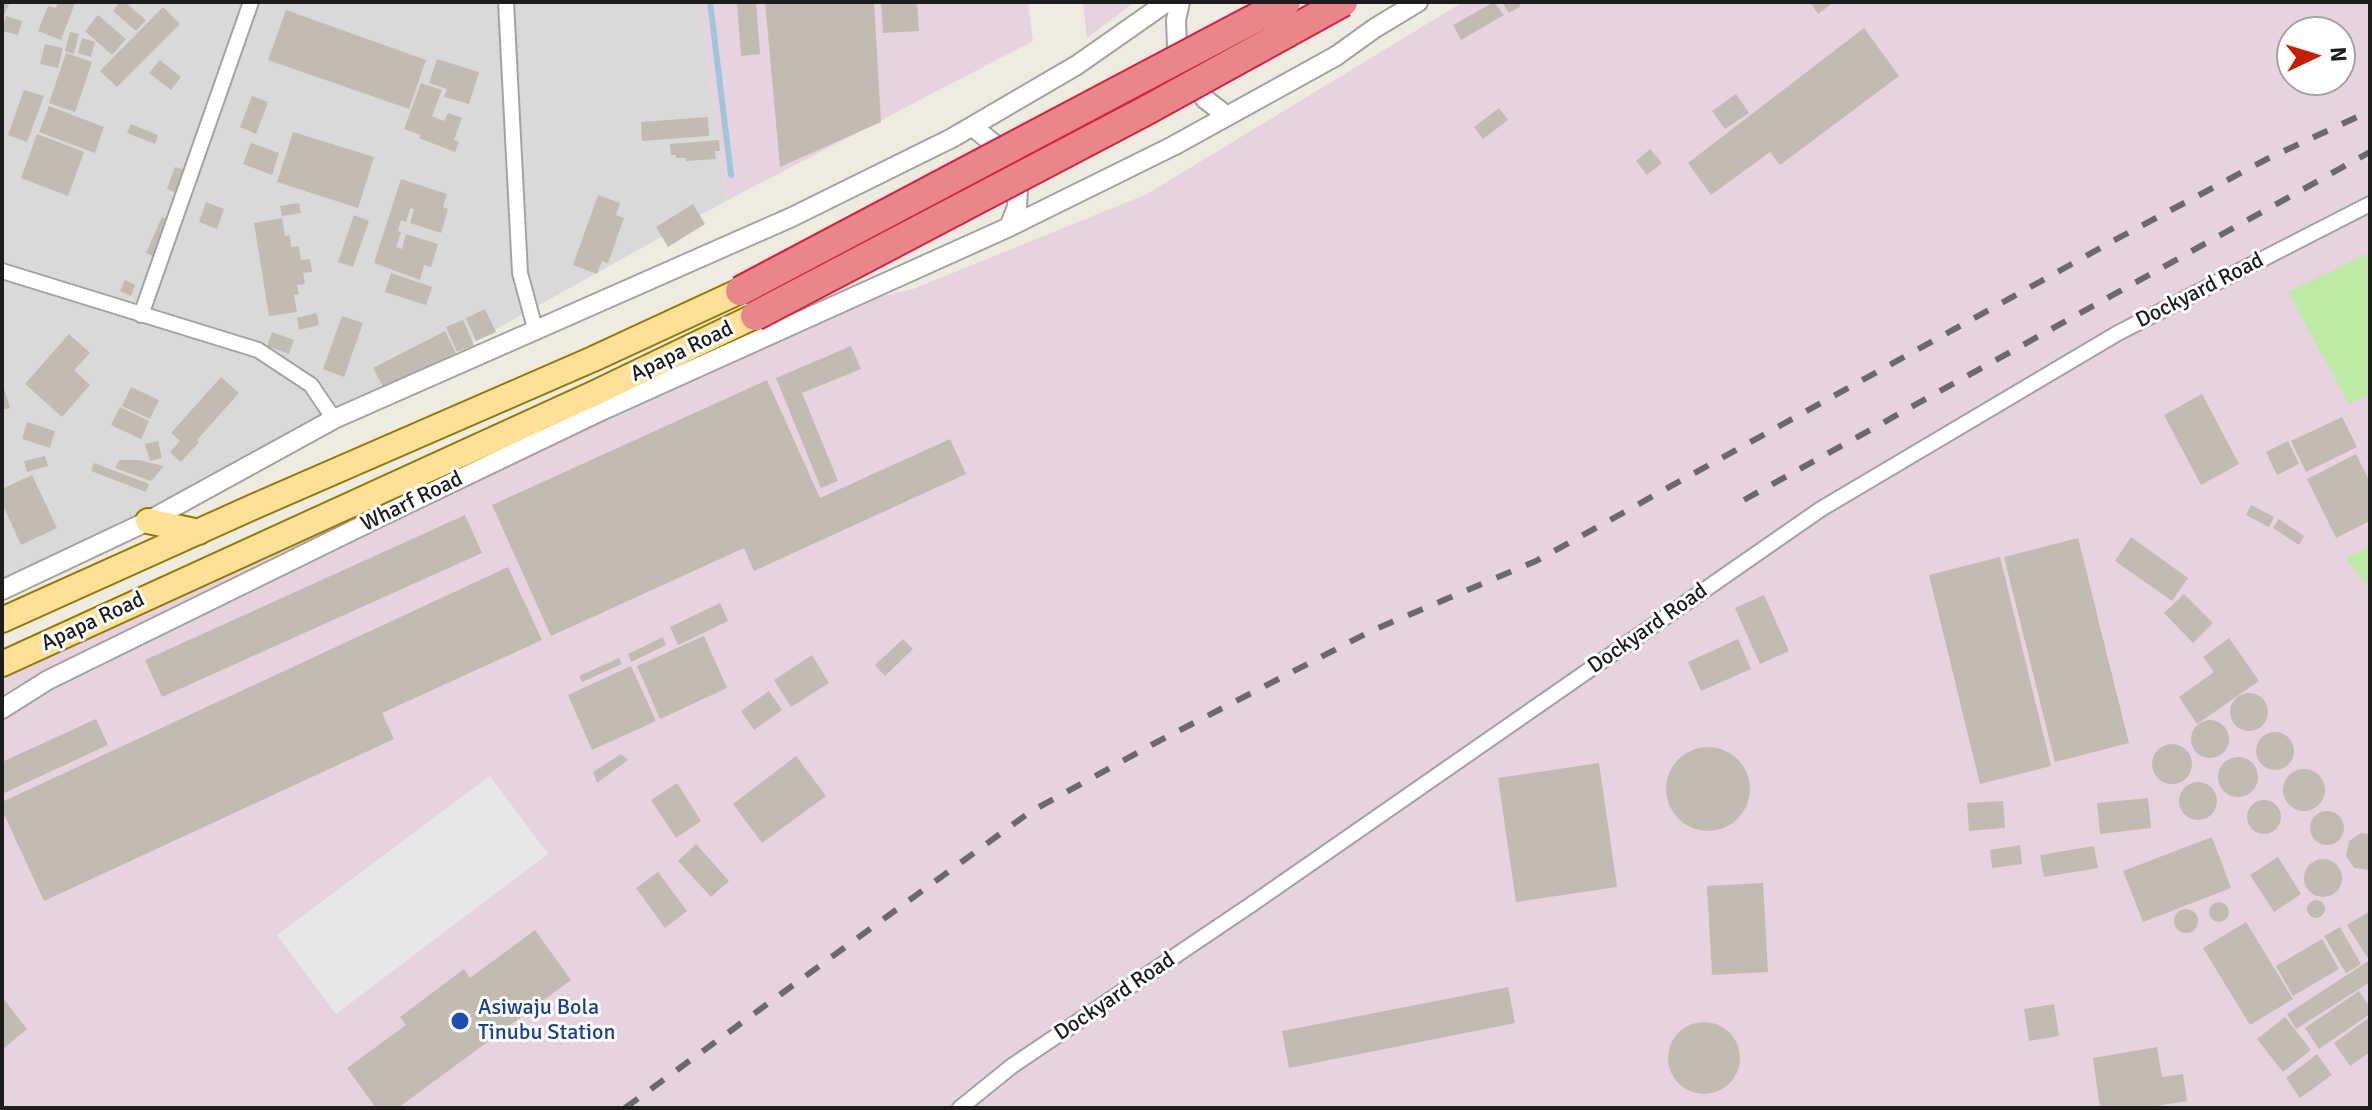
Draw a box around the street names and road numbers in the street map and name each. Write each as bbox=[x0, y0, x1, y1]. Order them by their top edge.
street label: Dockyard Road bbox=[2132, 248, 2268, 334]
street label: Apapa Road bbox=[626, 316, 738, 388]
street label: Wharf Road bbox=[357, 466, 467, 538]
street label: Dockyard Road bbox=[1583, 578, 1713, 680]
street label: Apapa Road bbox=[37, 587, 149, 657]
street label: Dockyard Road bbox=[1050, 947, 1180, 1047]

